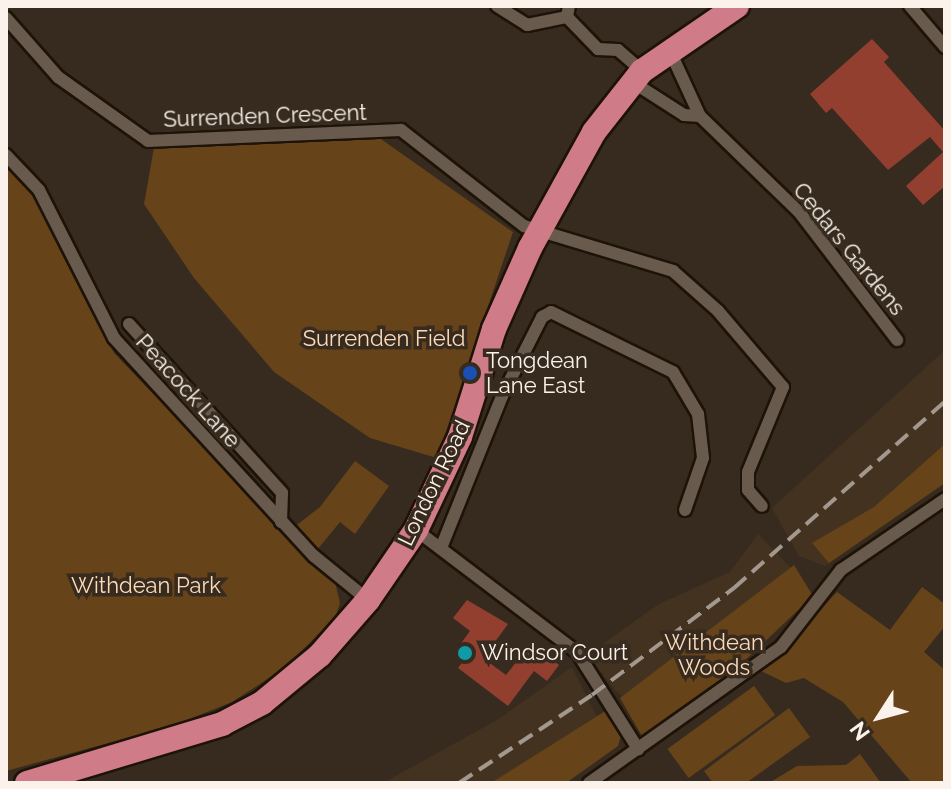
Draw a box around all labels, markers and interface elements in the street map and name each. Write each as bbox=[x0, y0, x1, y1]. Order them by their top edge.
street label: Surrenden Crescent bbox=[163, 99, 367, 133]
street label: Cedars Gardens bbox=[788, 177, 910, 321]
park label: Surrenden Field bbox=[303, 326, 465, 352]
street label: Peacock Lane bbox=[130, 329, 246, 453]
place label: Tongdean Lane East bbox=[486, 347, 588, 398]
marker: Tongdean Lane East bbox=[461, 364, 479, 382]
street label: London Road bbox=[392, 416, 476, 550]
park label: Withdean Park bbox=[71, 573, 221, 599]
park label: Withdean Woods bbox=[664, 629, 764, 680]
place label: Windsor Court bbox=[481, 640, 629, 666]
marker: Windsor Court bbox=[456, 644, 474, 662]
north arrow bbox=[839, 677, 919, 757]
text: N bbox=[844, 717, 875, 746]

